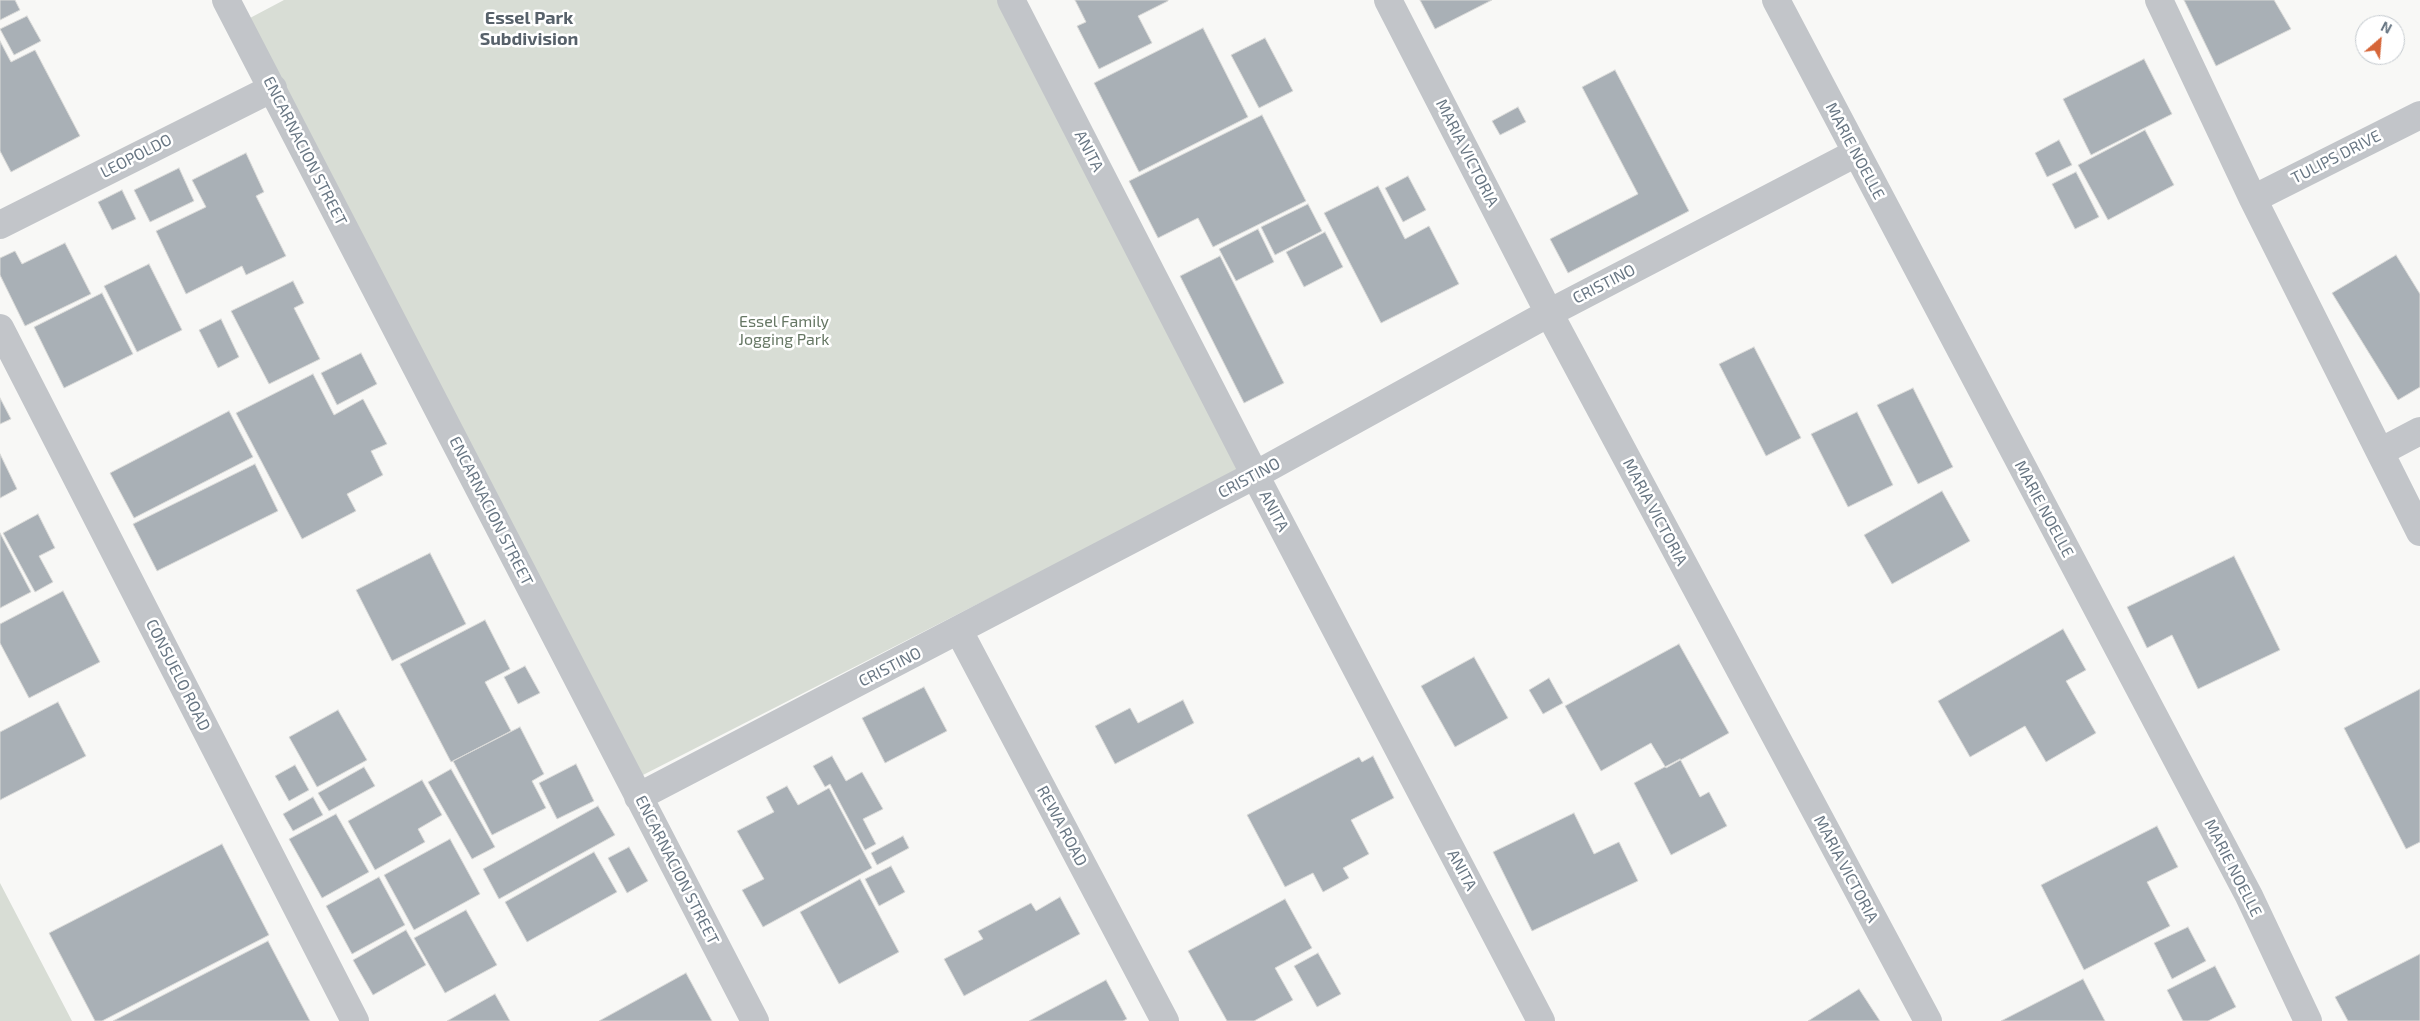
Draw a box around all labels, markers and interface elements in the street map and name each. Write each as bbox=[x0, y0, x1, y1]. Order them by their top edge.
district label: Essel Park Subdivision bbox=[480, 7, 578, 50]
north arrow bbox=[2355, 15, 2405, 65]
text: N bbox=[2378, 17, 2395, 37]
street label: ENCARNACION STREET bbox=[259, 73, 351, 229]
street label: MARIA VICTORIA bbox=[1432, 96, 1502, 210]
street label: MARIE NOELLE bbox=[1821, 99, 1889, 203]
street label: TULIPS DRIVE bbox=[2288, 126, 2384, 188]
street label: ANITA bbox=[1071, 127, 1107, 175]
street label: LEOPOLDO bbox=[97, 130, 175, 182]
street label: CRISTINO bbox=[1570, 260, 1638, 308]
park label: Essel Family Jogging Park bbox=[739, 312, 829, 350]
street label: ENCARNACION STREET bbox=[445, 433, 537, 589]
street label: CRISTINO bbox=[1215, 454, 1283, 502]
street label: MARIA VICTORIA bbox=[1619, 455, 1691, 569]
street label: MARIE NOELLE bbox=[2010, 457, 2078, 561]
street label: ANITA bbox=[1255, 487, 1293, 535]
street label: CONSUELO ROAD bbox=[142, 616, 214, 734]
street label: CRISTINO bbox=[856, 643, 924, 691]
street label: REWA ROAD bbox=[1033, 783, 1091, 869]
street label: ENCARNACION STREET bbox=[631, 792, 723, 948]
street label: MARIA VICTORIA bbox=[1810, 812, 1882, 926]
street label: MARIE NOELLE bbox=[2200, 816, 2266, 920]
street label: ANITA bbox=[1443, 846, 1481, 894]

